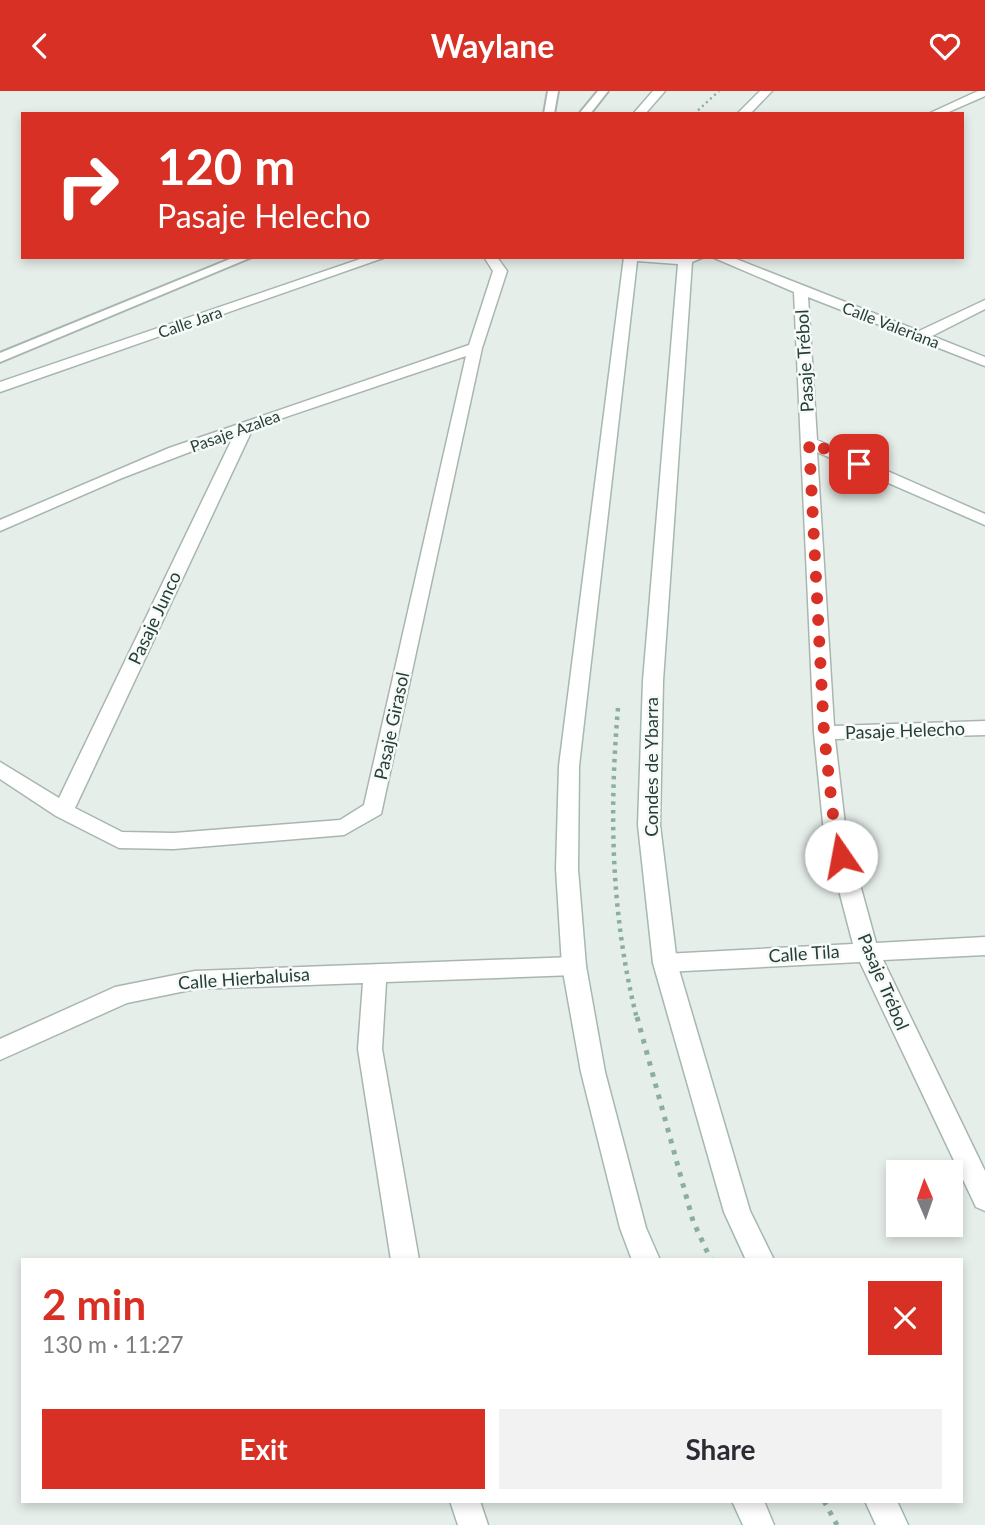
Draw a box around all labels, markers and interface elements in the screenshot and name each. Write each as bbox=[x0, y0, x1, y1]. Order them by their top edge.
text: Waylane bbox=[431, 26, 554, 65]
icon: back bbox=[21, 27, 59, 65]
icon: heart bbox=[926, 27, 964, 65]
text: 120 m bbox=[157, 137, 295, 195]
icon: right bbox=[42, 140, 133, 231]
text: Pasaje Helecho bbox=[157, 196, 371, 235]
street label: Calle Valeriana bbox=[840, 297, 942, 352]
street label: Calle Jara bbox=[155, 302, 224, 341]
street label: Pasaje Trébol bbox=[790, 309, 818, 413]
street label: Pasaje Azalea bbox=[187, 405, 282, 456]
pin bbox=[829, 434, 889, 494]
icon: arrive bbox=[840, 445, 878, 483]
street label: Pasaje Junco bbox=[123, 568, 185, 668]
street label: Pasaje Girasol bbox=[369, 670, 413, 782]
street label: Condes de Ybarra bbox=[640, 697, 662, 837]
street label: Pasaje Helecho bbox=[845, 717, 965, 743]
position arrow bbox=[804, 819, 878, 893]
street label: Pasaje Trébol bbox=[854, 930, 914, 1033]
street label: Calle Tila bbox=[768, 940, 840, 966]
street label: Calle Hierbaluisa bbox=[177, 962, 311, 994]
north arrow bbox=[886, 1160, 962, 1237]
map controls bbox=[886, 1160, 963, 1237]
text: 2 min bbox=[42, 1279, 146, 1329]
button: close bbox=[868, 1281, 942, 1355]
text: 130 m · 11:27 bbox=[42, 1330, 184, 1358]
button: Exit bbox=[42, 1409, 485, 1489]
button: Share bbox=[499, 1409, 942, 1489]

